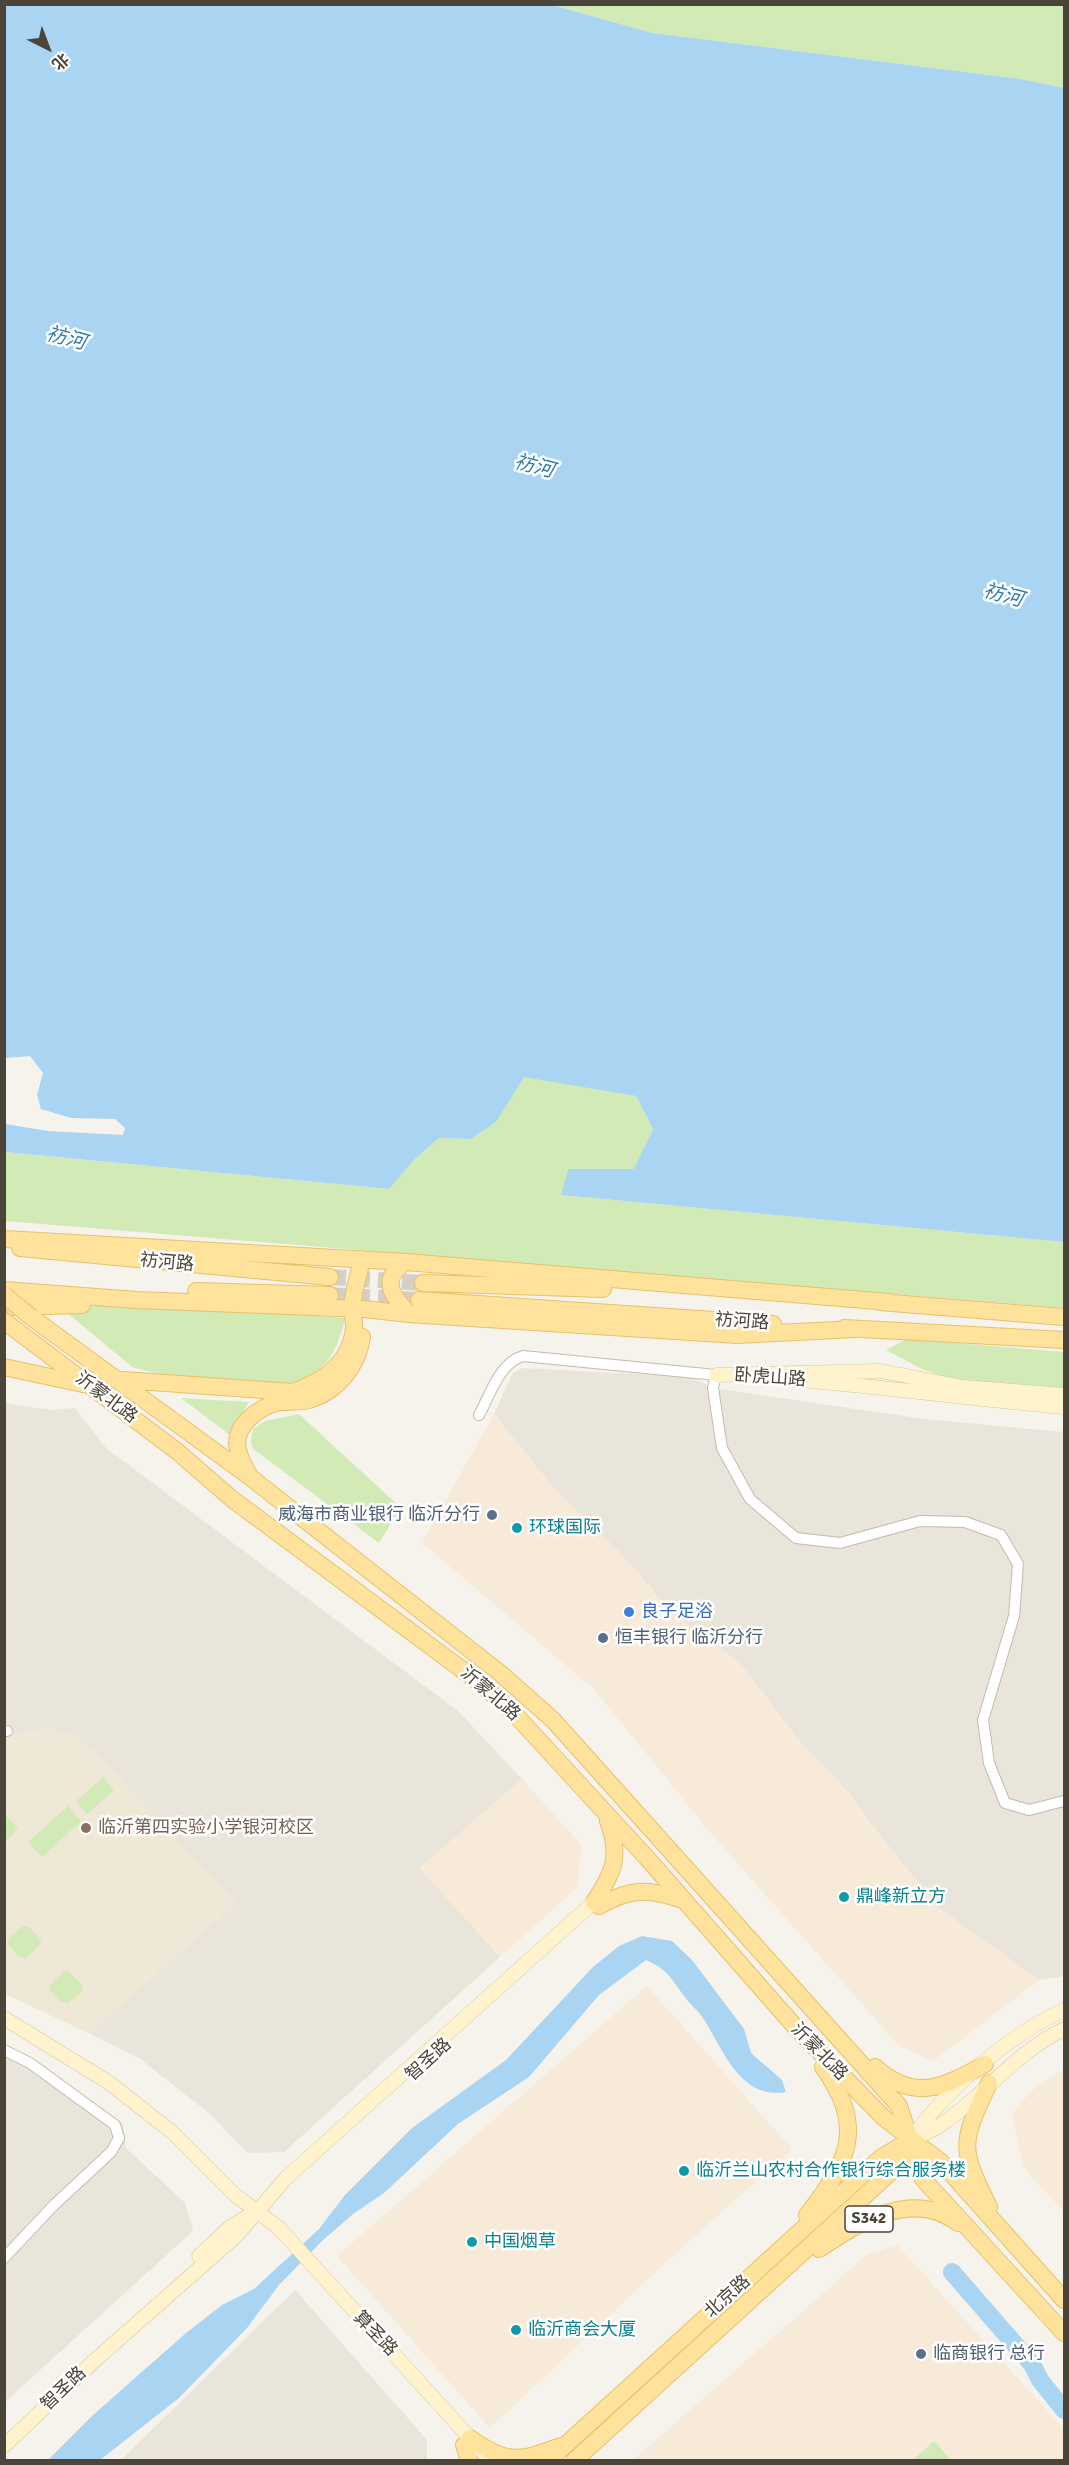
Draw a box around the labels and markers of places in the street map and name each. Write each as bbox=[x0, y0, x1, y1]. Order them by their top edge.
place label: 威海市商业银行 临沂分行 bbox=[278, 1504, 480, 1526]
marker: 威海市商业银行 临沂分行 bbox=[485, 1508, 499, 1522]
place label: 环球国际 bbox=[529, 1517, 601, 1539]
marker: 环球国际 bbox=[510, 1521, 524, 1535]
place label: 良子足浴 bbox=[641, 1601, 713, 1623]
marker: 良子足浴 bbox=[622, 1605, 636, 1619]
place label: 恒丰银行 临沂分行 bbox=[615, 1627, 763, 1649]
marker: 恒丰银行 临沂分行 bbox=[596, 1631, 610, 1645]
place label: 临沂第四实验小学银河校区 bbox=[98, 1817, 314, 1839]
marker: 临沂第四实验小学银河校区 bbox=[79, 1821, 93, 1835]
place label: 鼎峰新立方 bbox=[856, 1886, 946, 1908]
marker: 鼎峰新立方 bbox=[837, 1890, 851, 1904]
place label: 临沂兰山农村合作银行综合服务楼 bbox=[696, 2160, 966, 2182]
marker: 临沂兰山农村合作银行综合服务楼 bbox=[677, 2164, 691, 2178]
place label: 中国烟草 bbox=[484, 2231, 556, 2253]
marker: 中国烟草 bbox=[465, 2235, 479, 2249]
place label: 临沂商会大厦 bbox=[528, 2319, 636, 2341]
marker: 临沂商会大厦 bbox=[509, 2323, 523, 2337]
place label: 临商银行 总行 bbox=[933, 2343, 1045, 2365]
marker: 临商银行 总行 bbox=[914, 2347, 928, 2361]

